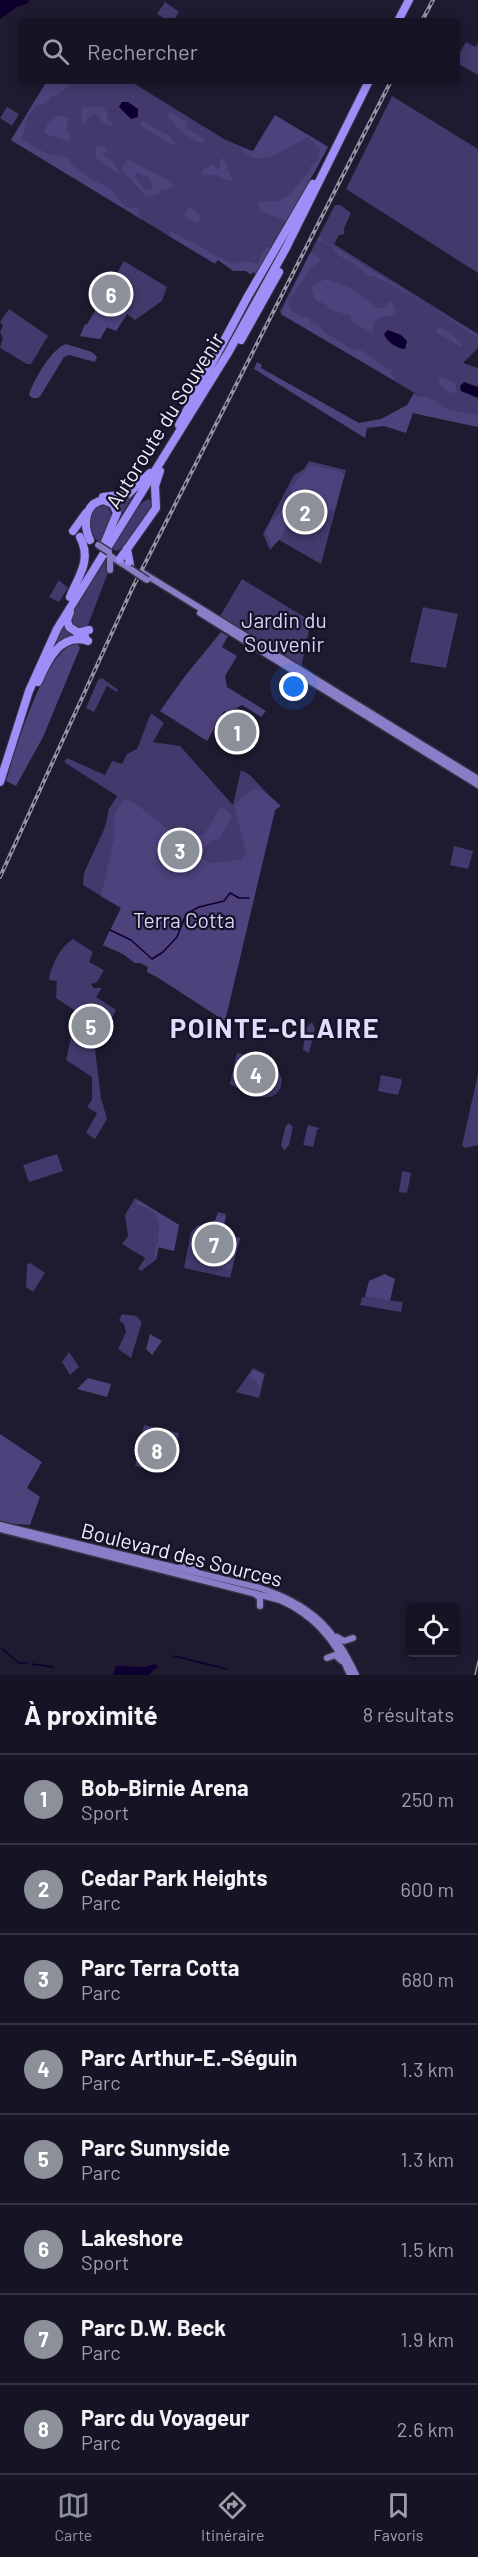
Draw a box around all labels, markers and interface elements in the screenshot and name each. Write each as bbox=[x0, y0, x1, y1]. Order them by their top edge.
search box bbox=[18, 18, 460, 84]
icon: search bbox=[39, 35, 72, 68]
text: Rechercher bbox=[87, 38, 198, 64]
pin: 6 bbox=[92, 272, 130, 316]
street label: Autoroute du Souvenir bbox=[100, 327, 229, 513]
pin: 2 bbox=[286, 490, 324, 534]
park label: Jardin du Souvenir bbox=[241, 607, 327, 656]
your location bbox=[279, 672, 308, 701]
pin: 1 bbox=[218, 710, 256, 754]
pin: 3 bbox=[160, 828, 200, 872]
park label: Terra Cotta bbox=[133, 907, 235, 932]
pin: 5 bbox=[72, 1004, 110, 1048]
district label: POINTE-CLAIRE bbox=[170, 1011, 380, 1043]
pin: 4 bbox=[236, 1052, 276, 1096]
pin: 7 bbox=[194, 1222, 234, 1266]
pin: 8 bbox=[138, 1428, 176, 1472]
street label: Boulevard des Sources bbox=[79, 1517, 285, 1591]
map controls bbox=[406, 1603, 460, 1657]
button: locate bbox=[406, 1603, 460, 1657]
text: À proximité bbox=[24, 1699, 158, 1730]
text: 8 résultats bbox=[363, 1702, 454, 1726]
text: Bob-Birnie Arena bbox=[81, 1774, 249, 1800]
text: 1 bbox=[40, 1787, 47, 1811]
text: 250 m bbox=[401, 1787, 454, 1811]
text: Sport bbox=[81, 1800, 129, 1824]
text: Cedar Park Heights bbox=[81, 1864, 268, 1890]
text: 2 bbox=[38, 1877, 49, 1901]
text: 600 m bbox=[401, 1877, 454, 1901]
text: Parc bbox=[81, 1890, 121, 1914]
text: Parc Terra Cotta bbox=[81, 1954, 239, 1980]
text: 3 bbox=[38, 1967, 49, 1991]
text: 680 m bbox=[401, 1967, 454, 1991]
text: Parc bbox=[81, 1980, 121, 2004]
text: Parc Arthur-E.-Séguin bbox=[81, 2044, 297, 2070]
text: 4 bbox=[37, 2057, 50, 2081]
text: 1.3 km bbox=[401, 2057, 454, 2081]
text: Parc bbox=[81, 2070, 121, 2094]
text: Parc Sunnyside bbox=[81, 2134, 230, 2160]
text: 5 bbox=[38, 2147, 49, 2171]
text: 1.3 km bbox=[401, 2147, 454, 2171]
text: Parc bbox=[81, 2160, 121, 2184]
text: Lakeshore bbox=[81, 2224, 183, 2250]
text: 6 bbox=[38, 2237, 49, 2261]
text: 1.5 km bbox=[401, 2237, 454, 2261]
text: Sport bbox=[81, 2250, 129, 2274]
text: Parc D.W. Beck bbox=[81, 2314, 226, 2340]
text: 7 bbox=[39, 2327, 48, 2351]
text: 1.9 km bbox=[400, 2327, 454, 2351]
text: Parc bbox=[81, 2340, 121, 2364]
text: Parc du Voyageur bbox=[81, 2404, 250, 2430]
text: 8 bbox=[38, 2417, 49, 2441]
text: 2.6 km bbox=[397, 2417, 454, 2441]
text: Parc bbox=[81, 2430, 121, 2454]
tab: Carte bbox=[54, 2489, 92, 2544]
tab: Itinéraire bbox=[201, 2489, 265, 2544]
tab: Favoris bbox=[373, 2489, 424, 2544]

